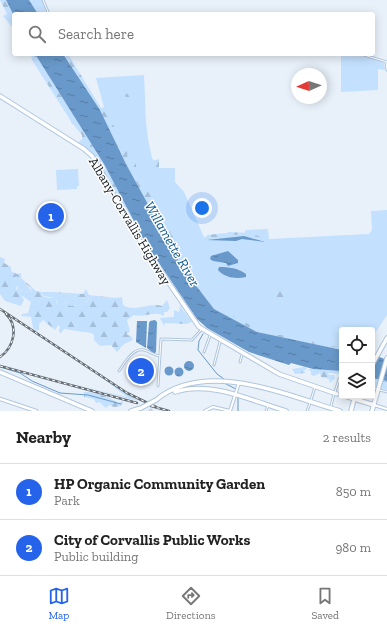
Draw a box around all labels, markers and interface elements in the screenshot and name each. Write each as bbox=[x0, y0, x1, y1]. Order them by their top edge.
search box bbox=[12, 12, 375, 56]
icon: search bbox=[26, 23, 48, 45]
text: Search here bbox=[58, 25, 134, 43]
north arrow bbox=[291, 68, 327, 104]
street label: Albany-Corvallis Highway bbox=[86, 155, 174, 288]
your location bbox=[192, 198, 212, 218]
water label: Willamette River bbox=[141, 199, 203, 290]
pin: 1 bbox=[38, 201, 64, 231]
map controls bbox=[339, 327, 375, 399]
button: locate bbox=[339, 327, 375, 363]
pin: 2 bbox=[128, 356, 154, 386]
button: layers bbox=[339, 363, 375, 399]
text: Nearby bbox=[16, 427, 71, 447]
text: 2 results bbox=[323, 430, 371, 445]
text: HP Organic Community Garden bbox=[54, 475, 265, 493]
text: 1 bbox=[26, 484, 32, 499]
text: 850 m bbox=[336, 484, 371, 499]
text: Park bbox=[54, 493, 80, 508]
text: City of Corvallis Public Works bbox=[54, 531, 250, 549]
text: 2 bbox=[26, 540, 32, 555]
text: 980 m bbox=[335, 540, 371, 555]
text: Public building bbox=[54, 549, 138, 564]
tab: Map bbox=[48, 585, 70, 622]
tab: Directions bbox=[166, 585, 216, 622]
tab: Saved bbox=[311, 585, 339, 622]

